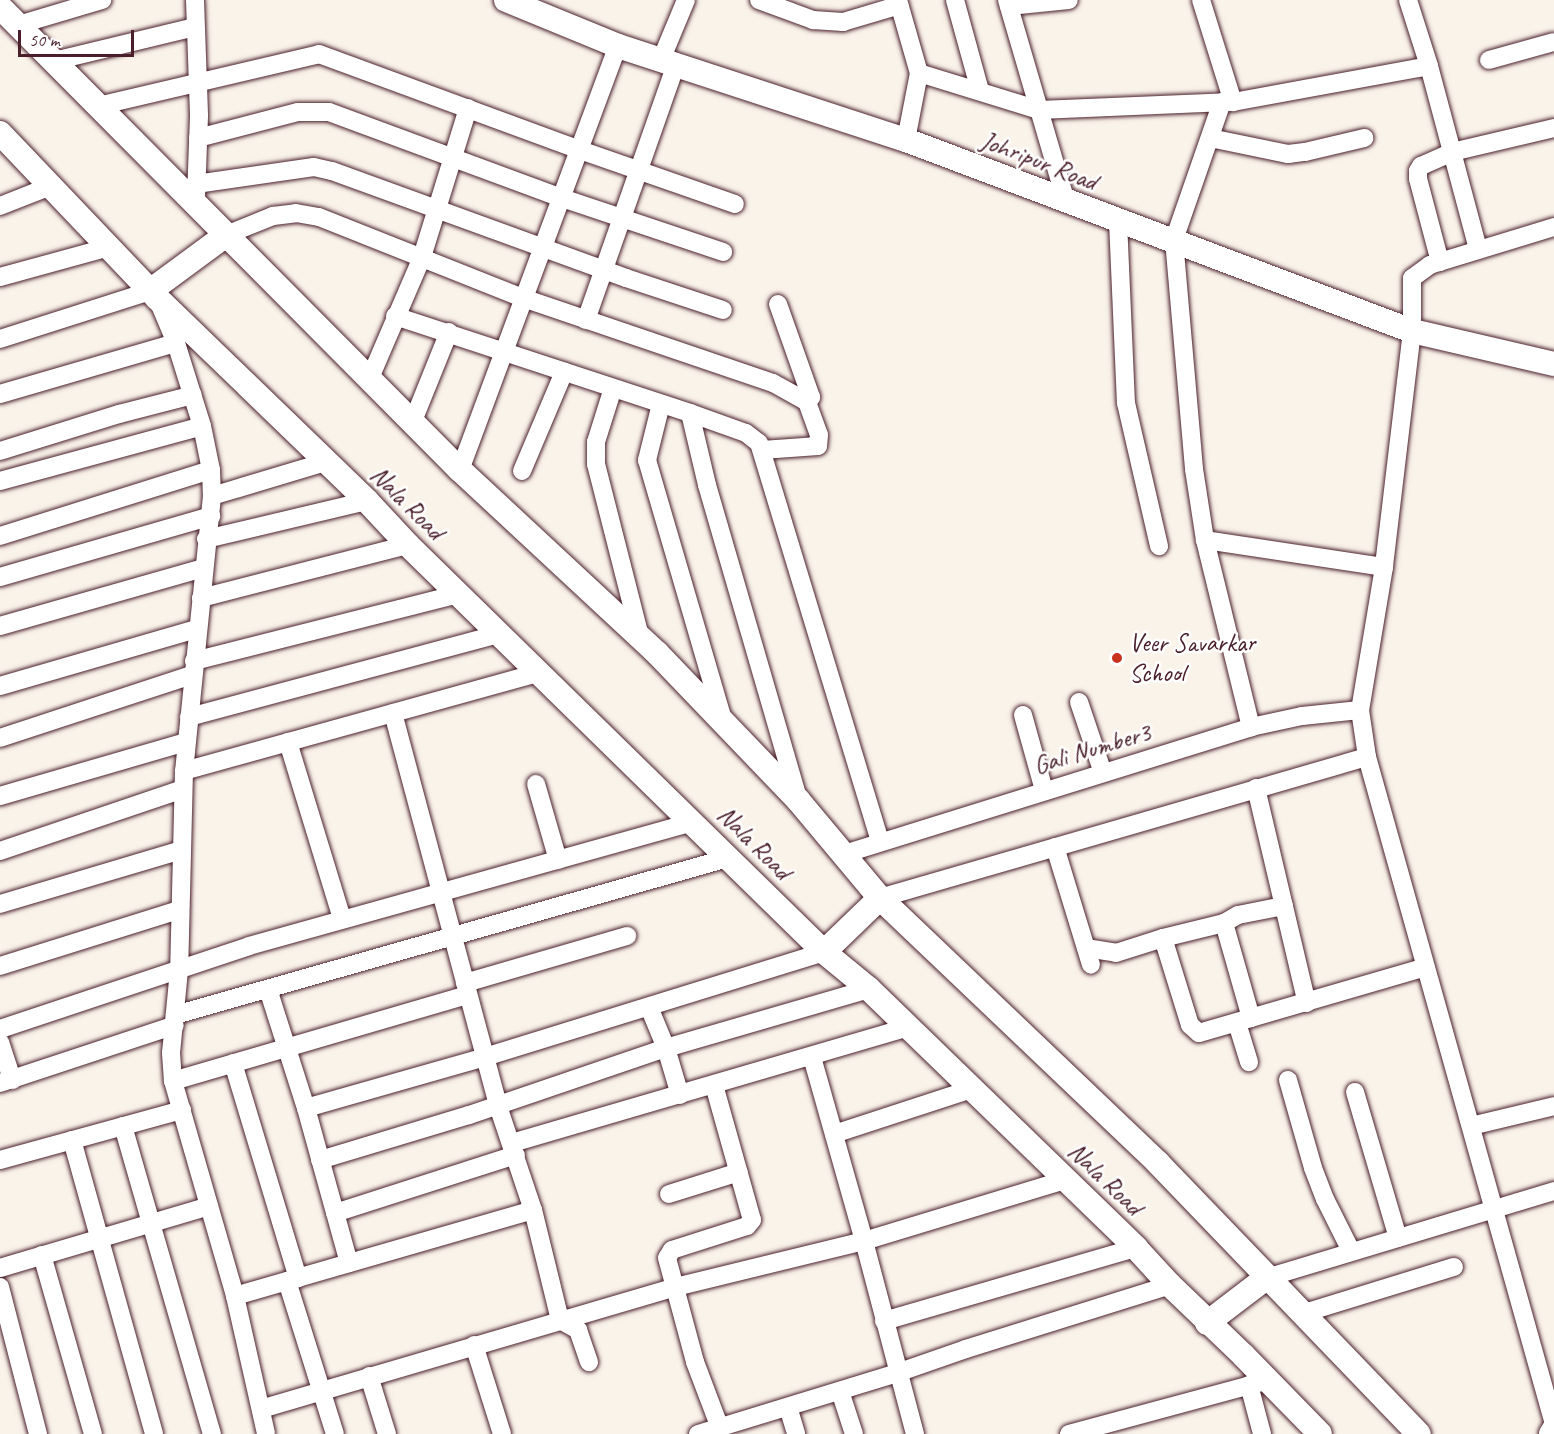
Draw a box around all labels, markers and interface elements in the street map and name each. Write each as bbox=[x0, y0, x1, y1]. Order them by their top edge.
scale bar bbox=[21, 18, 136, 56]
text: 50 m bbox=[29, 29, 60, 51]
street label: Johripur Road bbox=[977, 125, 1101, 197]
street label: Nala Road bbox=[364, 460, 450, 546]
place label: Veer Savarkar School bbox=[1129, 627, 1255, 688]
marker: Veer Savarkar School bbox=[1110, 651, 1124, 665]
street label: Gali Number3 bbox=[1030, 717, 1154, 781]
street label: Nala Road bbox=[711, 800, 797, 886]
street label: Nala Road bbox=[1061, 1136, 1149, 1222]

